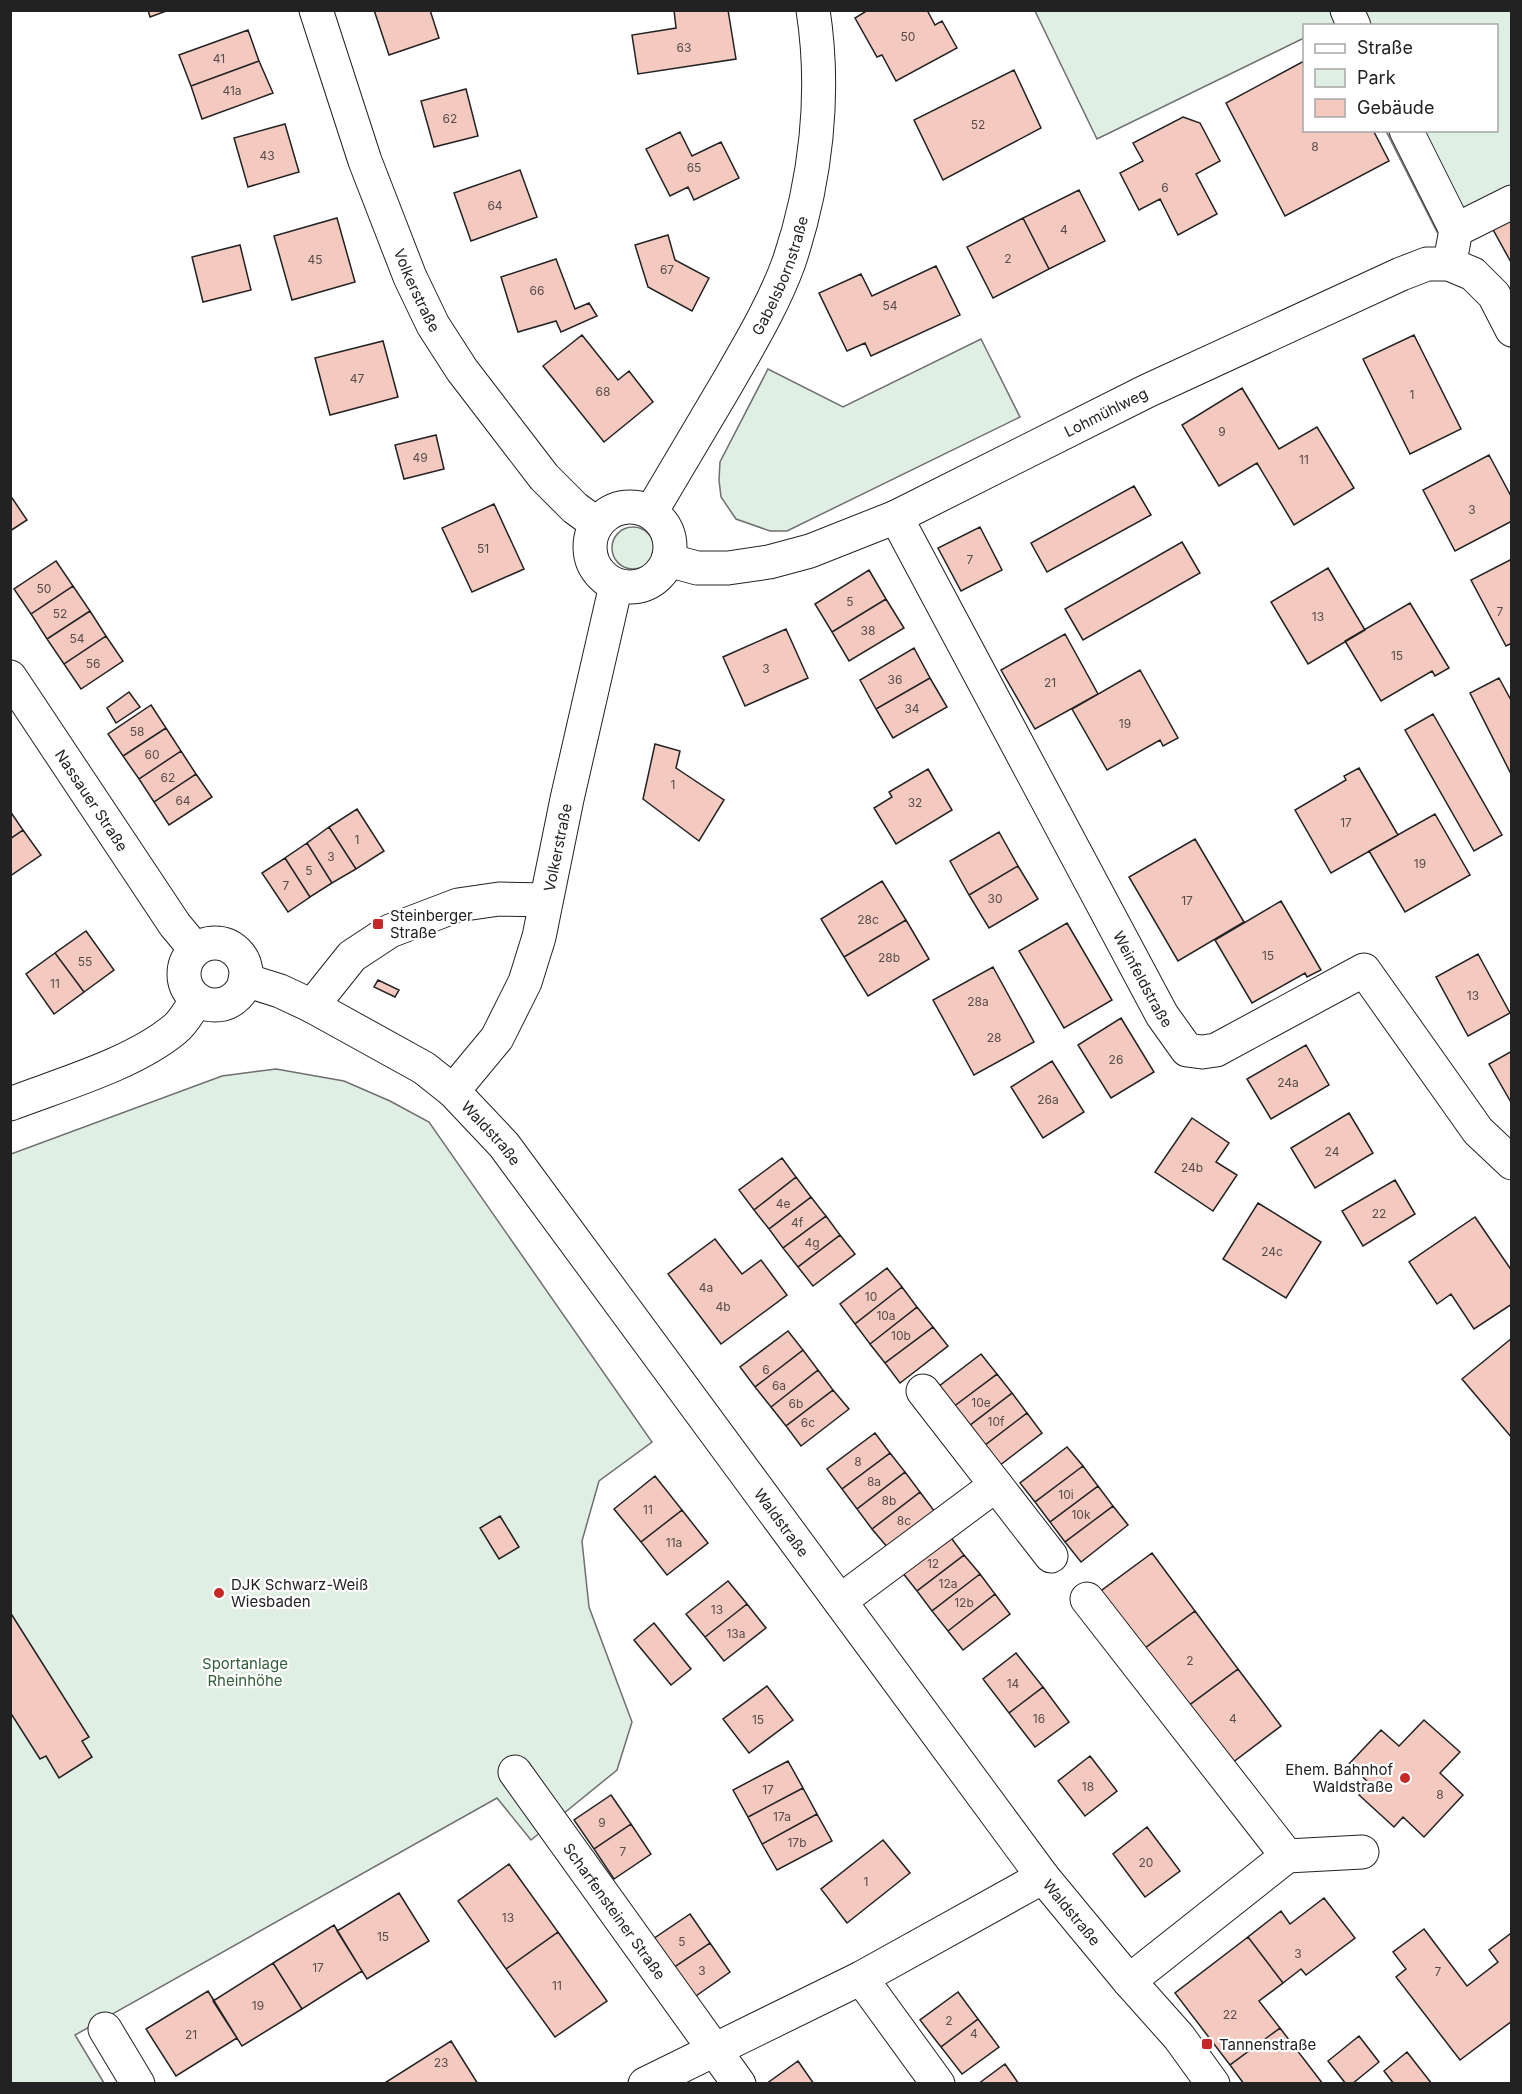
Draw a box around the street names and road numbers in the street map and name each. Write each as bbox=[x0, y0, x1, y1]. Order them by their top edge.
street label: Gabelsbornstraße bbox=[747, 214, 812, 338]
street label: Volkerstraße bbox=[390, 246, 444, 335]
street label: Lohmühlweg bbox=[1061, 383, 1150, 441]
street label: Nassauer Straße bbox=[51, 746, 133, 855]
street label: Volkerstraße bbox=[539, 802, 575, 893]
street label: Weinfeldstraße bbox=[1109, 928, 1177, 1031]
street label: Waldstraße bbox=[458, 1097, 525, 1169]
street label: Waldstraße bbox=[750, 1484, 813, 1560]
street label: Scharfensteiner Straße bbox=[559, 1839, 670, 1983]
street label: Waldstraße bbox=[1039, 1875, 1105, 1949]

